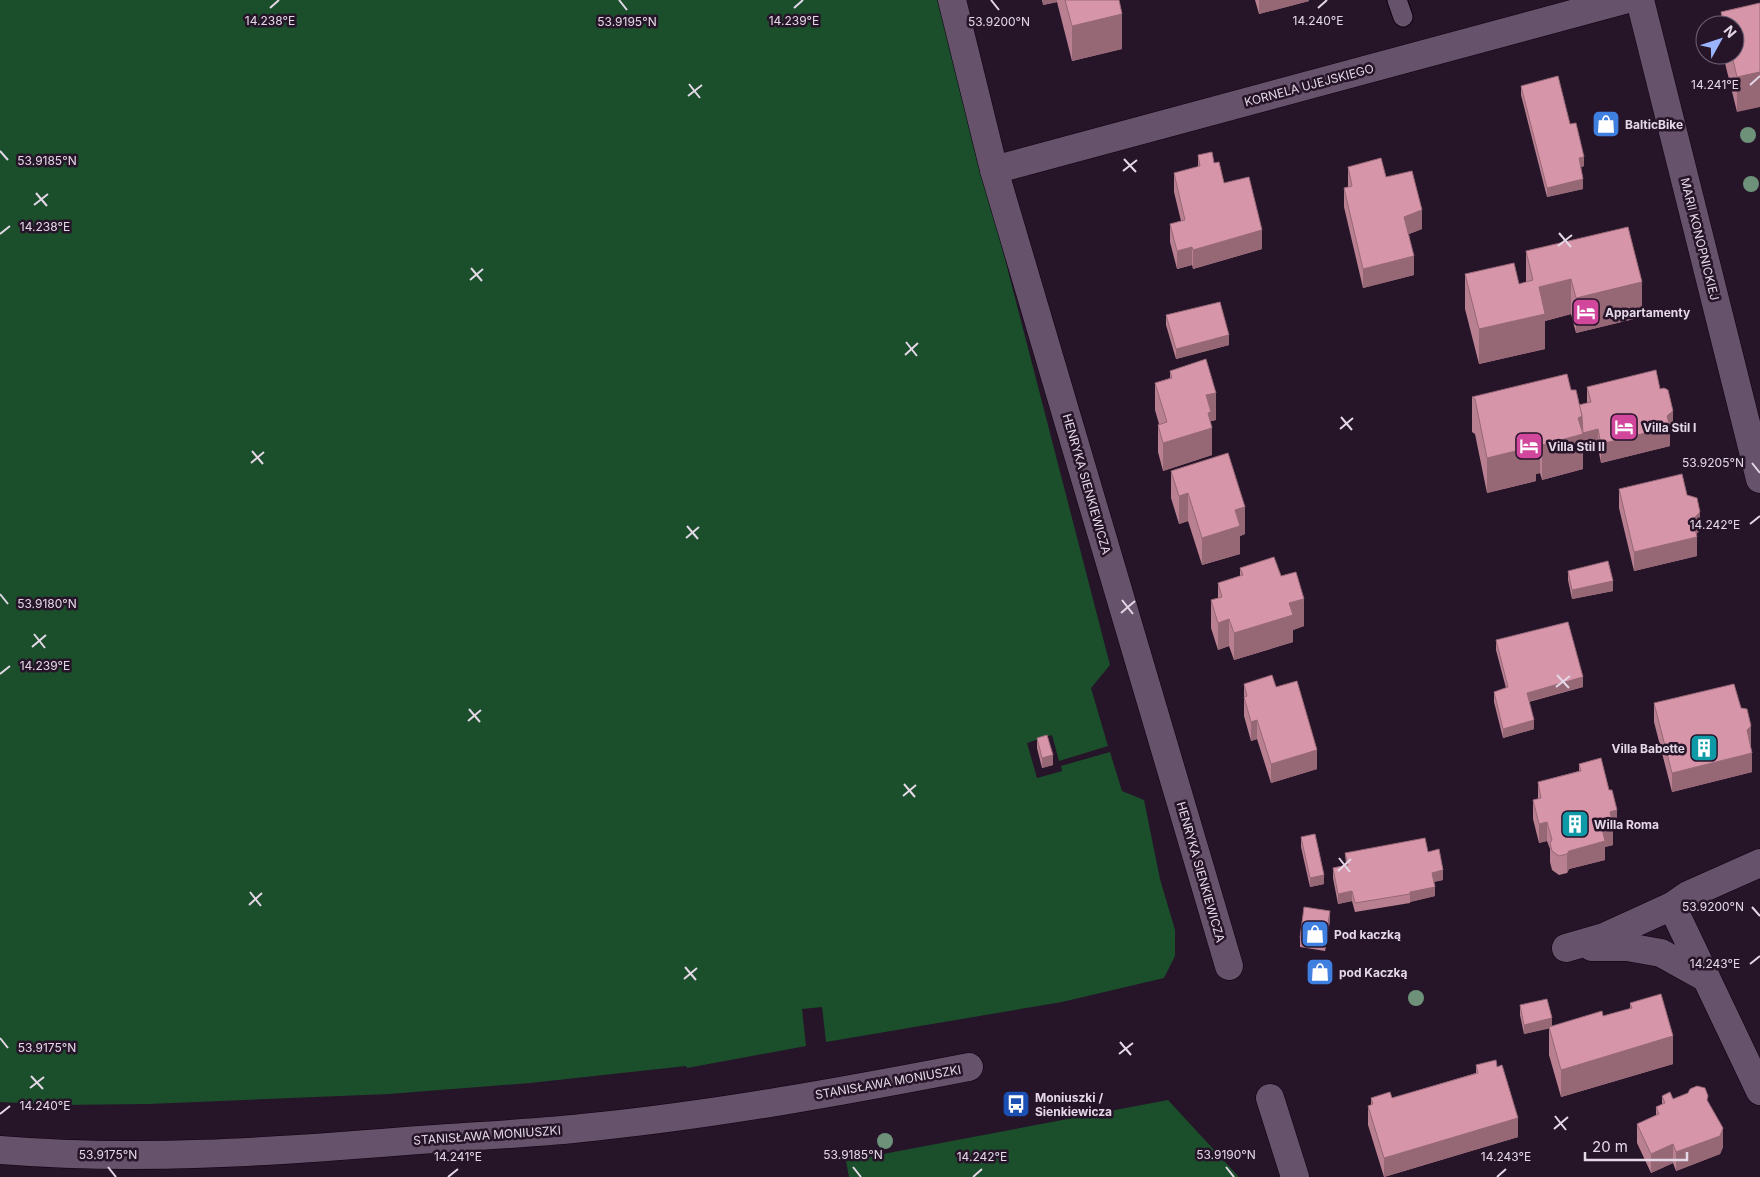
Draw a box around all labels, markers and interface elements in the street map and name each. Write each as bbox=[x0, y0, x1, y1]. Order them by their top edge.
text: 14.238°E bbox=[245, 13, 295, 28]
text: 14.239°E bbox=[769, 13, 819, 28]
text: 14.240°E bbox=[1293, 13, 1343, 28]
text: 53.9195°N bbox=[597, 14, 657, 29]
text: 53.9200°N bbox=[968, 14, 1030, 29]
north arrow bbox=[1695, 15, 1745, 65]
text: N bbox=[1720, 22, 1740, 41]
street label: KORNELA UJEJSKIEGO bbox=[1243, 60, 1375, 110]
text: 14.241°E bbox=[1691, 77, 1739, 92]
shop icon: BalticBike bbox=[1591, 109, 1621, 139]
place label: BalticBike bbox=[1625, 117, 1683, 132]
text: 53.9185°N bbox=[17, 153, 77, 168]
street label: MARII KONOPNICKIEJ bbox=[1678, 176, 1722, 302]
text: 14.238°E bbox=[20, 219, 70, 234]
hotel icon: Appartamenty bbox=[1571, 297, 1601, 327]
place label: Appartamenty bbox=[1605, 305, 1691, 320]
street label: HENRYKA SIENKIEWICZA bbox=[1060, 412, 1114, 556]
hotel icon: Villa Stil I bbox=[1609, 412, 1639, 442]
place label: Villa Stil I bbox=[1643, 420, 1697, 435]
hotel icon: Villa Stil II bbox=[1514, 431, 1544, 461]
place label: Villa Stil II bbox=[1548, 439, 1605, 454]
text: 53.9205°N bbox=[1682, 455, 1744, 470]
text: 14.242°E bbox=[1690, 517, 1740, 532]
text: 53.9180°N bbox=[17, 596, 77, 611]
text: 14.239°E bbox=[20, 658, 70, 673]
building icon: Villa Babette bbox=[1689, 733, 1719, 763]
place label: Villa Babette bbox=[1611, 741, 1685, 756]
street label: HENRYKA SIENKIEWICZA bbox=[1174, 800, 1228, 944]
building icon: Willa Roma bbox=[1560, 809, 1590, 839]
place label: Willa Roma bbox=[1594, 817, 1659, 832]
text: 53.9200°N bbox=[1682, 899, 1744, 914]
shop icon: Pod kaczką bbox=[1300, 919, 1330, 949]
place label: Pod kaczką bbox=[1334, 927, 1401, 942]
text: 14.243°E bbox=[1690, 956, 1740, 971]
shop icon: pod Kaczką bbox=[1305, 957, 1335, 987]
place label: pod Kaczką bbox=[1339, 965, 1408, 980]
text: 53.9175°N bbox=[18, 1040, 76, 1055]
street label: STANISŁAWA MONIUSZKI bbox=[814, 1062, 962, 1102]
bus stop icon: Moniuszki / Sienkiewicza bbox=[1001, 1089, 1031, 1119]
place label: Moniuszki / Sienkiewicza bbox=[1035, 1090, 1112, 1119]
text: 14.240°E bbox=[20, 1098, 70, 1113]
street label: STANISŁAWA MONIUSZKI bbox=[413, 1122, 561, 1148]
scale bar bbox=[1585, 1130, 1688, 1162]
text: 20 m bbox=[1592, 1137, 1628, 1156]
text: 53.9175°N bbox=[79, 1147, 137, 1162]
text: 53.9185°N bbox=[823, 1147, 883, 1162]
text: 53.9190°N bbox=[1196, 1147, 1256, 1162]
text: 14.241°E bbox=[434, 1149, 482, 1164]
text: 14.242°E bbox=[957, 1149, 1007, 1164]
text: 14.243°E bbox=[1481, 1149, 1531, 1164]

